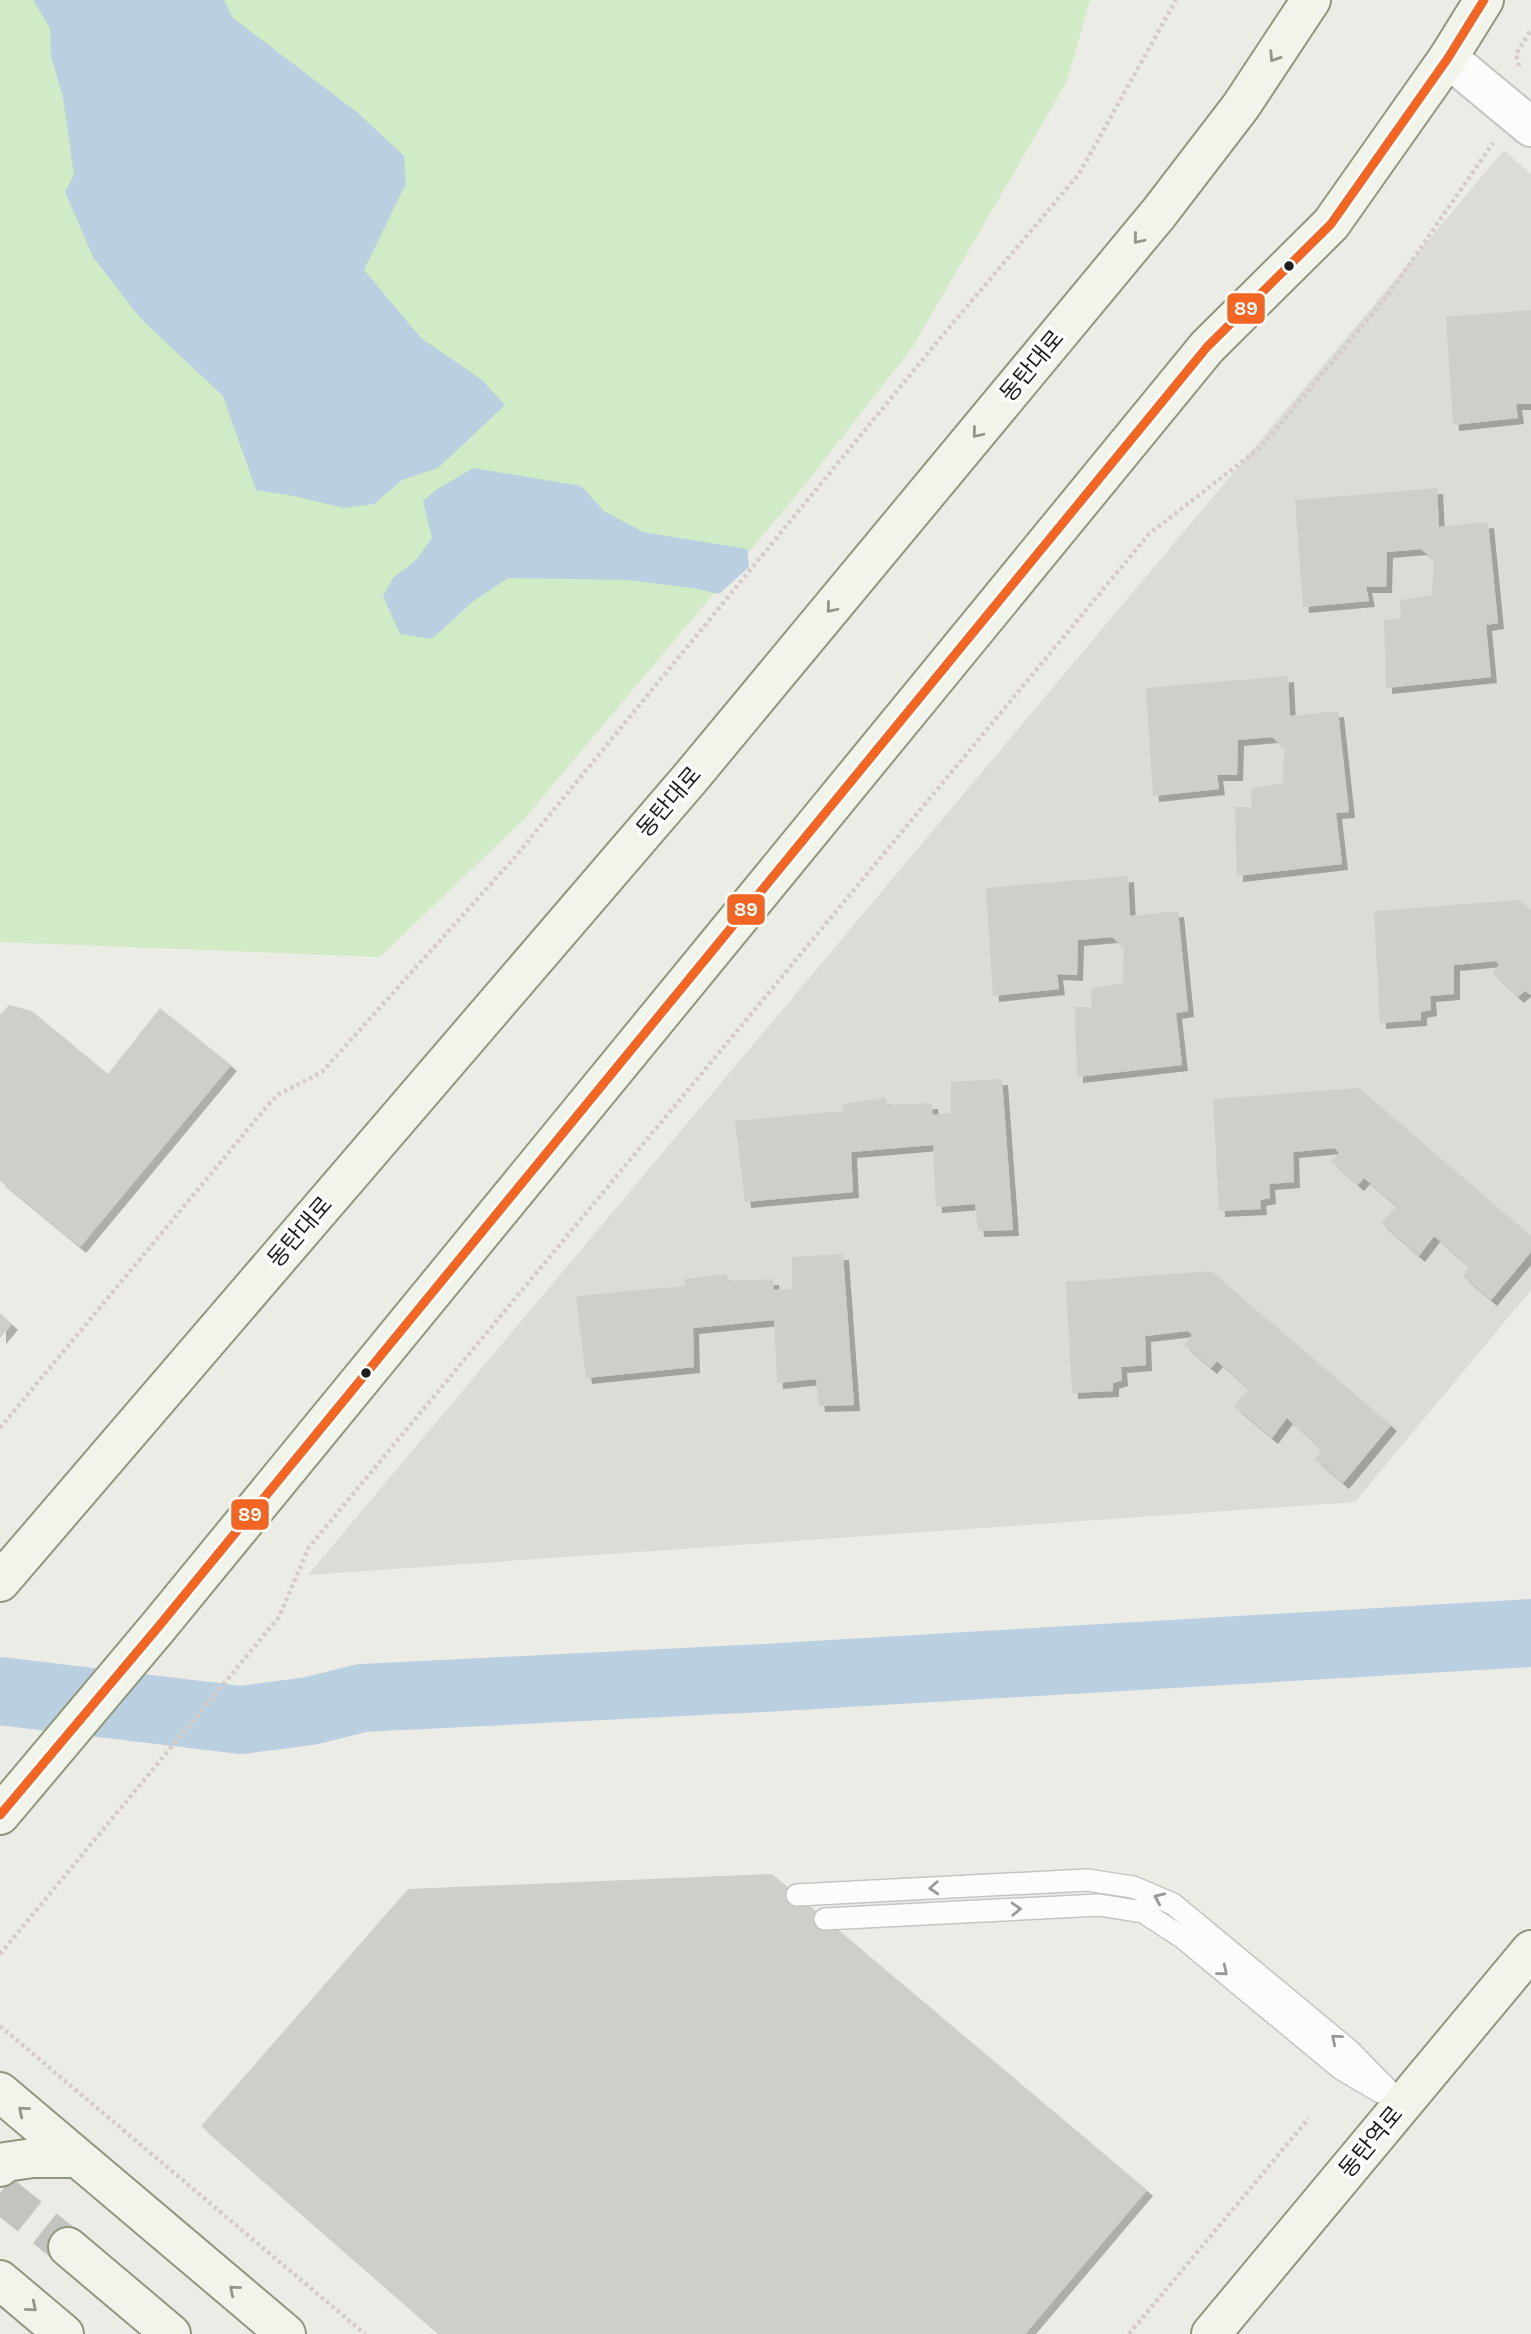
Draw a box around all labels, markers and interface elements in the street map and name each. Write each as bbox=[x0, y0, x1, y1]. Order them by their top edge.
one-way arrow bbox=[1269, 49, 1282, 62]
one-way arrow bbox=[1134, 231, 1146, 244]
unlabelled marker bbox=[1282, 259, 1296, 273]
line badge: 89 bbox=[1226, 292, 1266, 325]
text: 89 bbox=[1234, 298, 1258, 320]
street label: 동탄대로 bbox=[994, 325, 1070, 407]
one-way arrow bbox=[973, 425, 985, 438]
one-way arrow bbox=[827, 600, 839, 613]
street label: 동탄대로 bbox=[631, 761, 707, 843]
line badge: 89 bbox=[726, 893, 766, 926]
text: 89 bbox=[734, 899, 758, 921]
street label: 동탄대로 bbox=[262, 1191, 338, 1273]
unlabelled marker bbox=[359, 1366, 373, 1380]
line badge: 89 bbox=[230, 1498, 270, 1531]
text: 89 bbox=[238, 1504, 262, 1526]
one-way arrow bbox=[928, 1880, 939, 1895]
one-way arrow bbox=[1153, 1892, 1166, 1906]
one-way arrow bbox=[1010, 1902, 1021, 1917]
one-way arrow bbox=[1214, 1963, 1227, 1975]
one-way arrow bbox=[1332, 2035, 1345, 2047]
street label: 동탄역로 bbox=[1333, 2101, 1409, 2183]
one-way arrow bbox=[18, 2107, 31, 2120]
one-way arrow bbox=[230, 2286, 243, 2298]
one-way arrow bbox=[24, 2299, 37, 2311]

